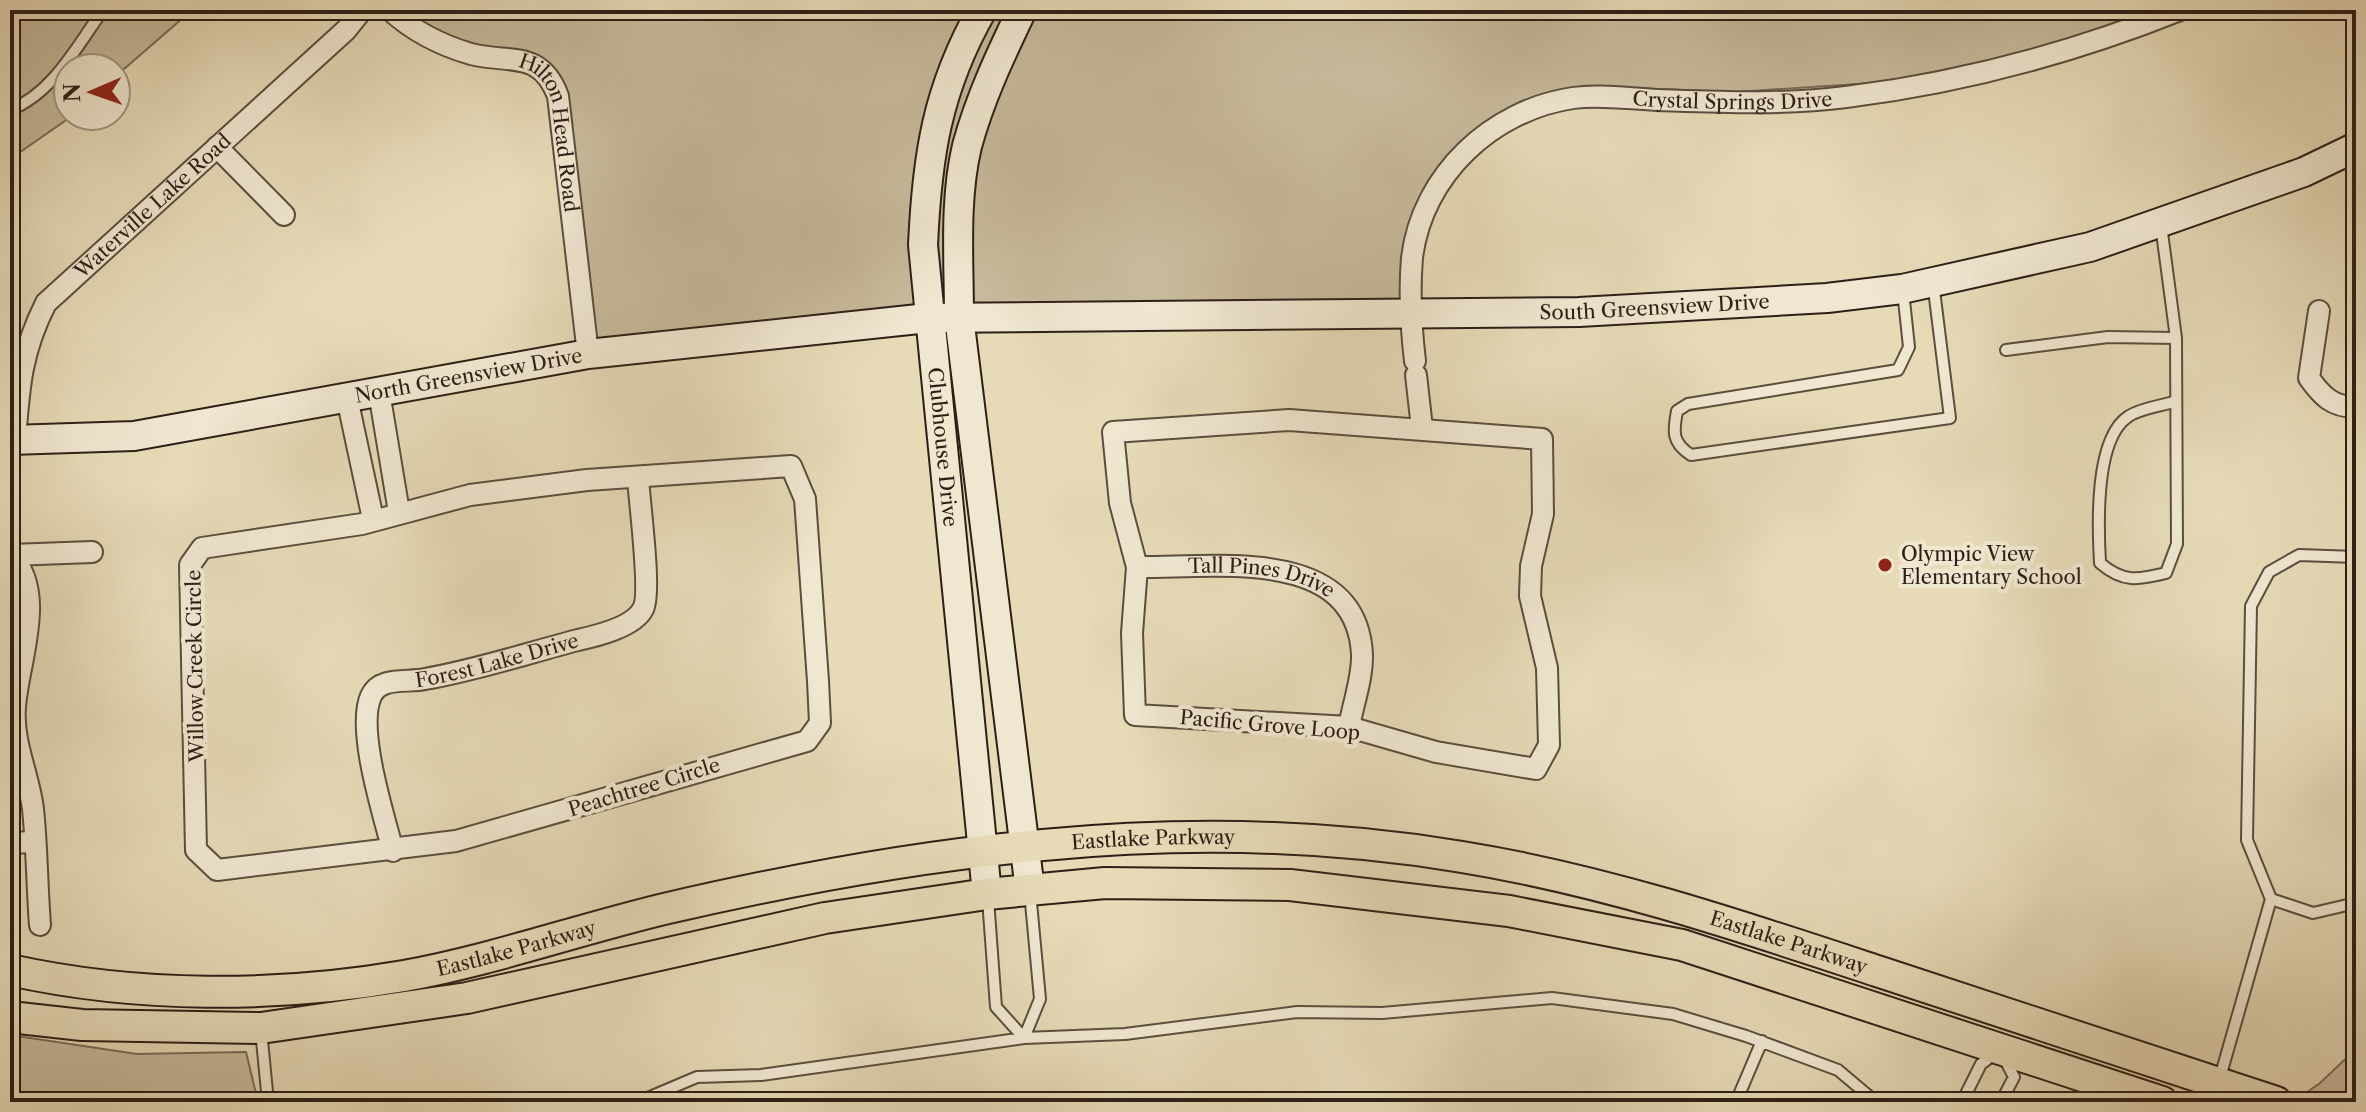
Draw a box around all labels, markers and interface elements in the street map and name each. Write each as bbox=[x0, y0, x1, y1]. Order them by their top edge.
street label: Hilton Head Road bbox=[516, 49, 583, 213]
north arrow bbox=[52, 52, 132, 132]
text: N bbox=[59, 83, 86, 103]
street label: Crystal Springs Drive bbox=[1632, 86, 1833, 114]
street label: Waterville Lake Road bbox=[69, 129, 236, 284]
street label: South Greensview Drive bbox=[1539, 289, 1770, 324]
street label: North Greensview Drive bbox=[353, 343, 584, 408]
street label: Clubhouse Drive bbox=[923, 366, 963, 528]
place label: Olympic View Elementary School bbox=[1901, 542, 2082, 589]
street label: Tall Pines Drive bbox=[1188, 554, 1340, 603]
marker: Olympic View Elementary School bbox=[1876, 556, 1894, 574]
street label: Willow Creek Circle bbox=[181, 570, 209, 763]
street label: Forest Lake Drive bbox=[414, 628, 581, 692]
street label: Pacific Grove Loop bbox=[1179, 705, 1361, 745]
street label: Peachtree Circle bbox=[565, 752, 723, 822]
street label: Eastlake Parkway bbox=[1070, 825, 1236, 855]
street label: Eastlake Parkway bbox=[1707, 906, 1871, 979]
street label: Eastlake Parkway bbox=[434, 915, 599, 981]

